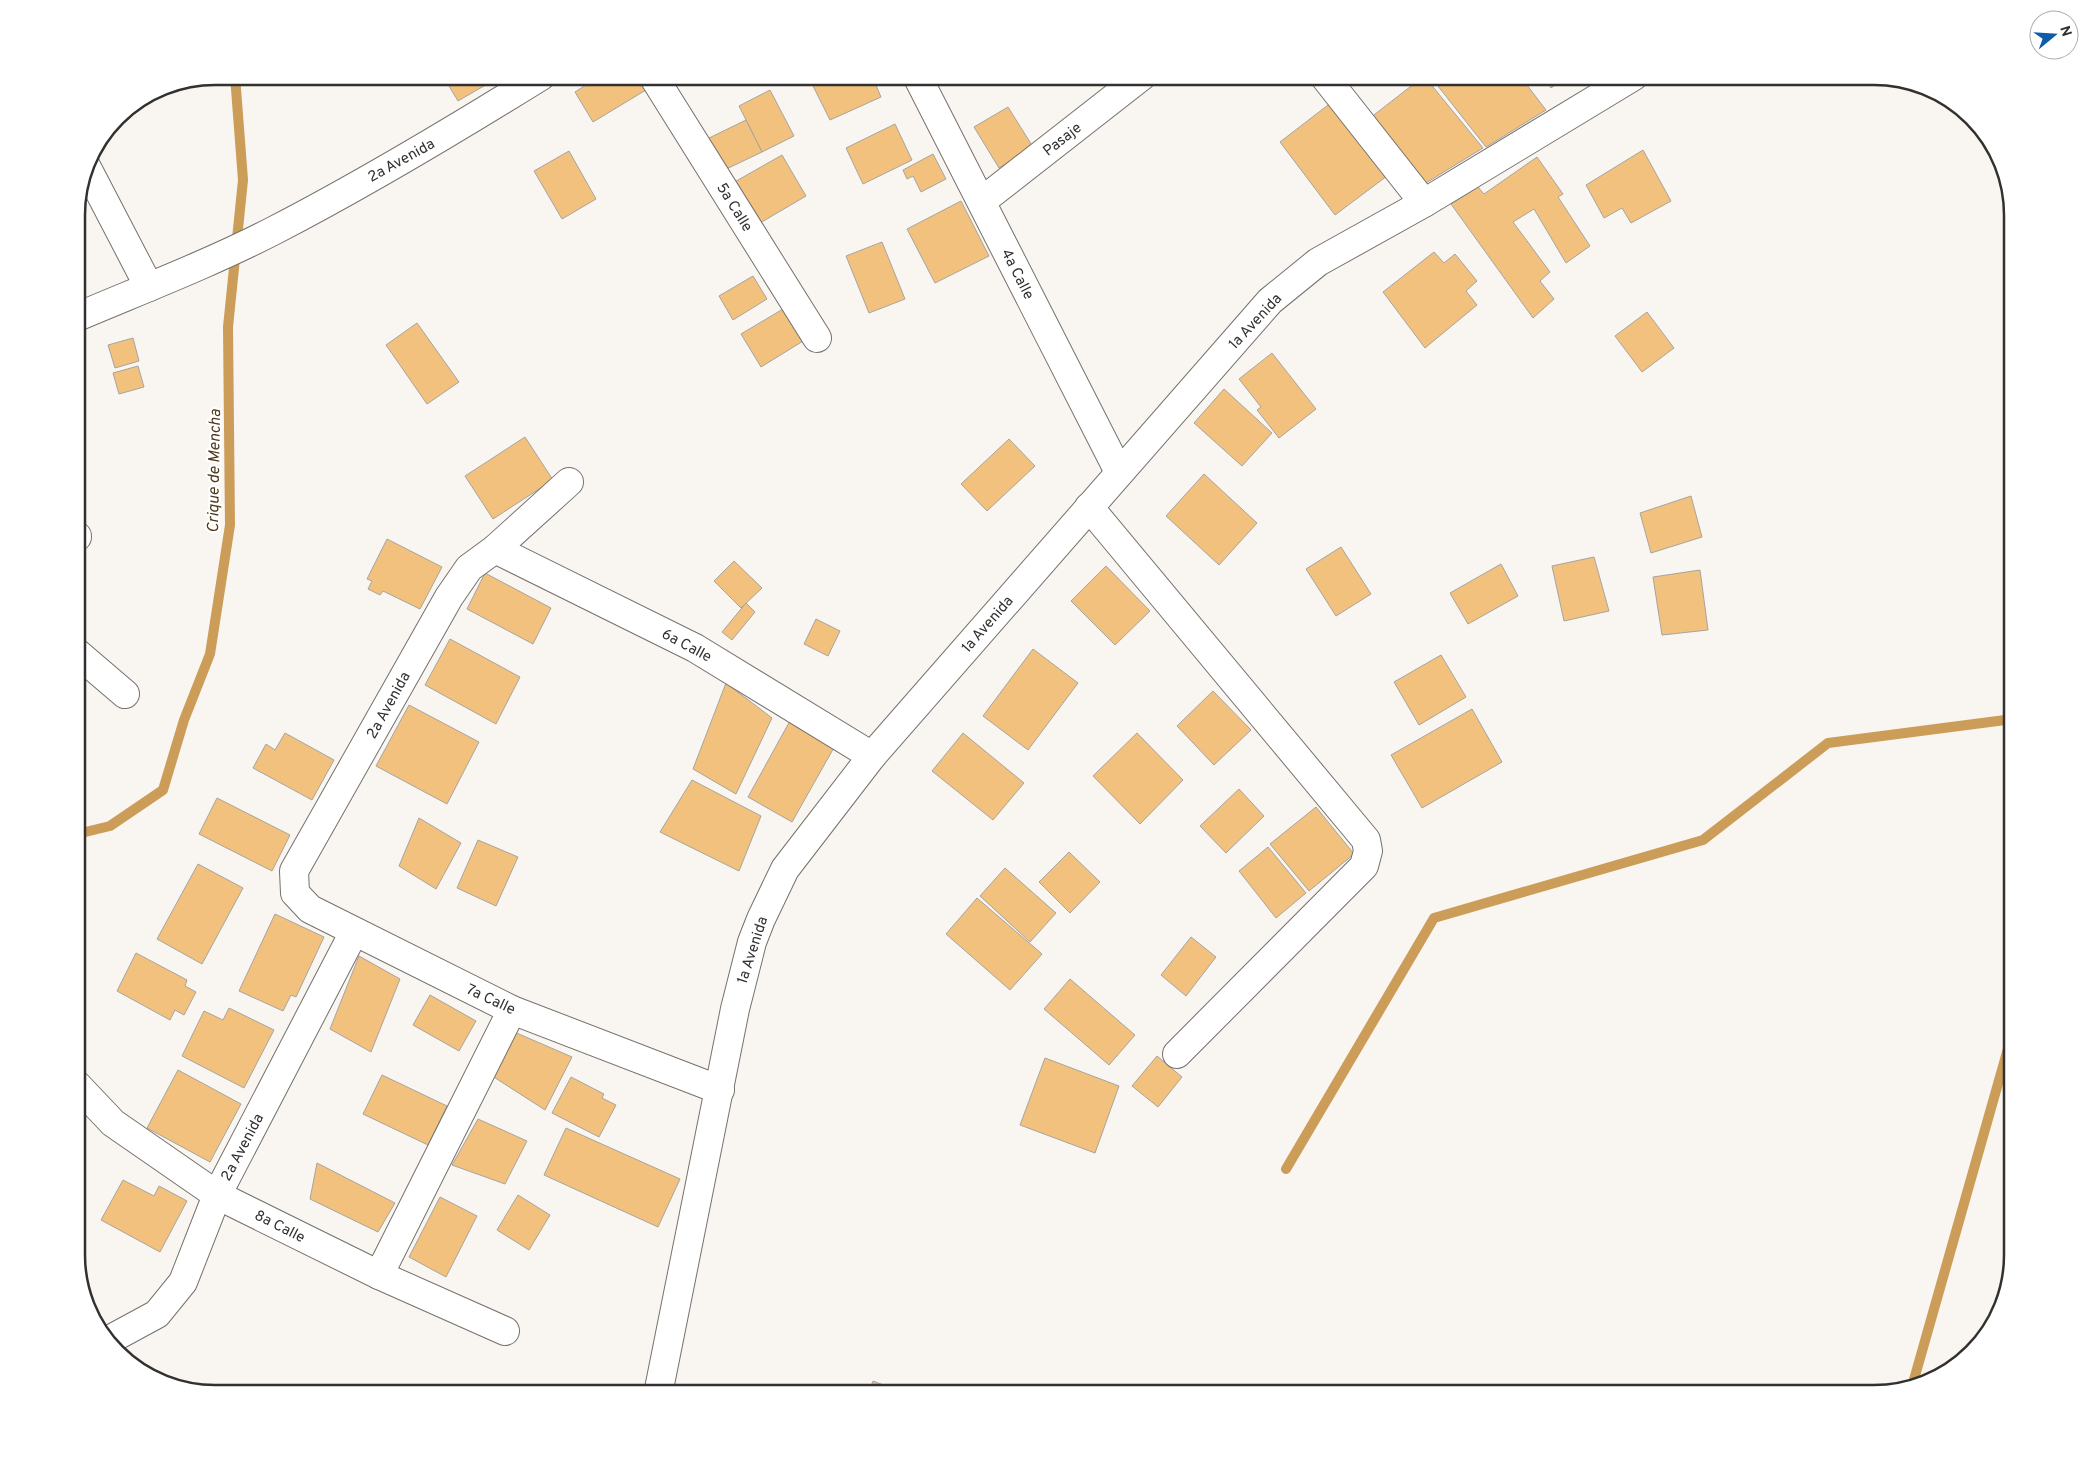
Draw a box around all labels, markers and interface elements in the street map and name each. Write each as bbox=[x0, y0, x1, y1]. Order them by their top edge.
north arrow bbox=[2029, 10, 2079, 60]
text: N bbox=[2055, 24, 2075, 39]
street label: Pasaje bbox=[1040, 119, 1086, 161]
street label: 2a Avenida bbox=[365, 135, 439, 188]
street label: 5a Calle bbox=[711, 180, 756, 236]
street label: 4a Calle bbox=[996, 246, 1037, 303]
street label: 1a Avenida bbox=[1225, 290, 1287, 354]
water label: Crique de Mencha bbox=[204, 408, 226, 533]
street label: 1a Avenida bbox=[958, 592, 1018, 658]
street label: 6a Calle bbox=[658, 625, 715, 667]
street label: 2a Avenida bbox=[363, 669, 416, 743]
street label: 1a Avenida bbox=[734, 914, 773, 987]
street label: 7a Calle bbox=[463, 981, 518, 1020]
street label: 2a Avenida bbox=[218, 1111, 269, 1185]
street label: 8a Calle bbox=[251, 1207, 308, 1248]

